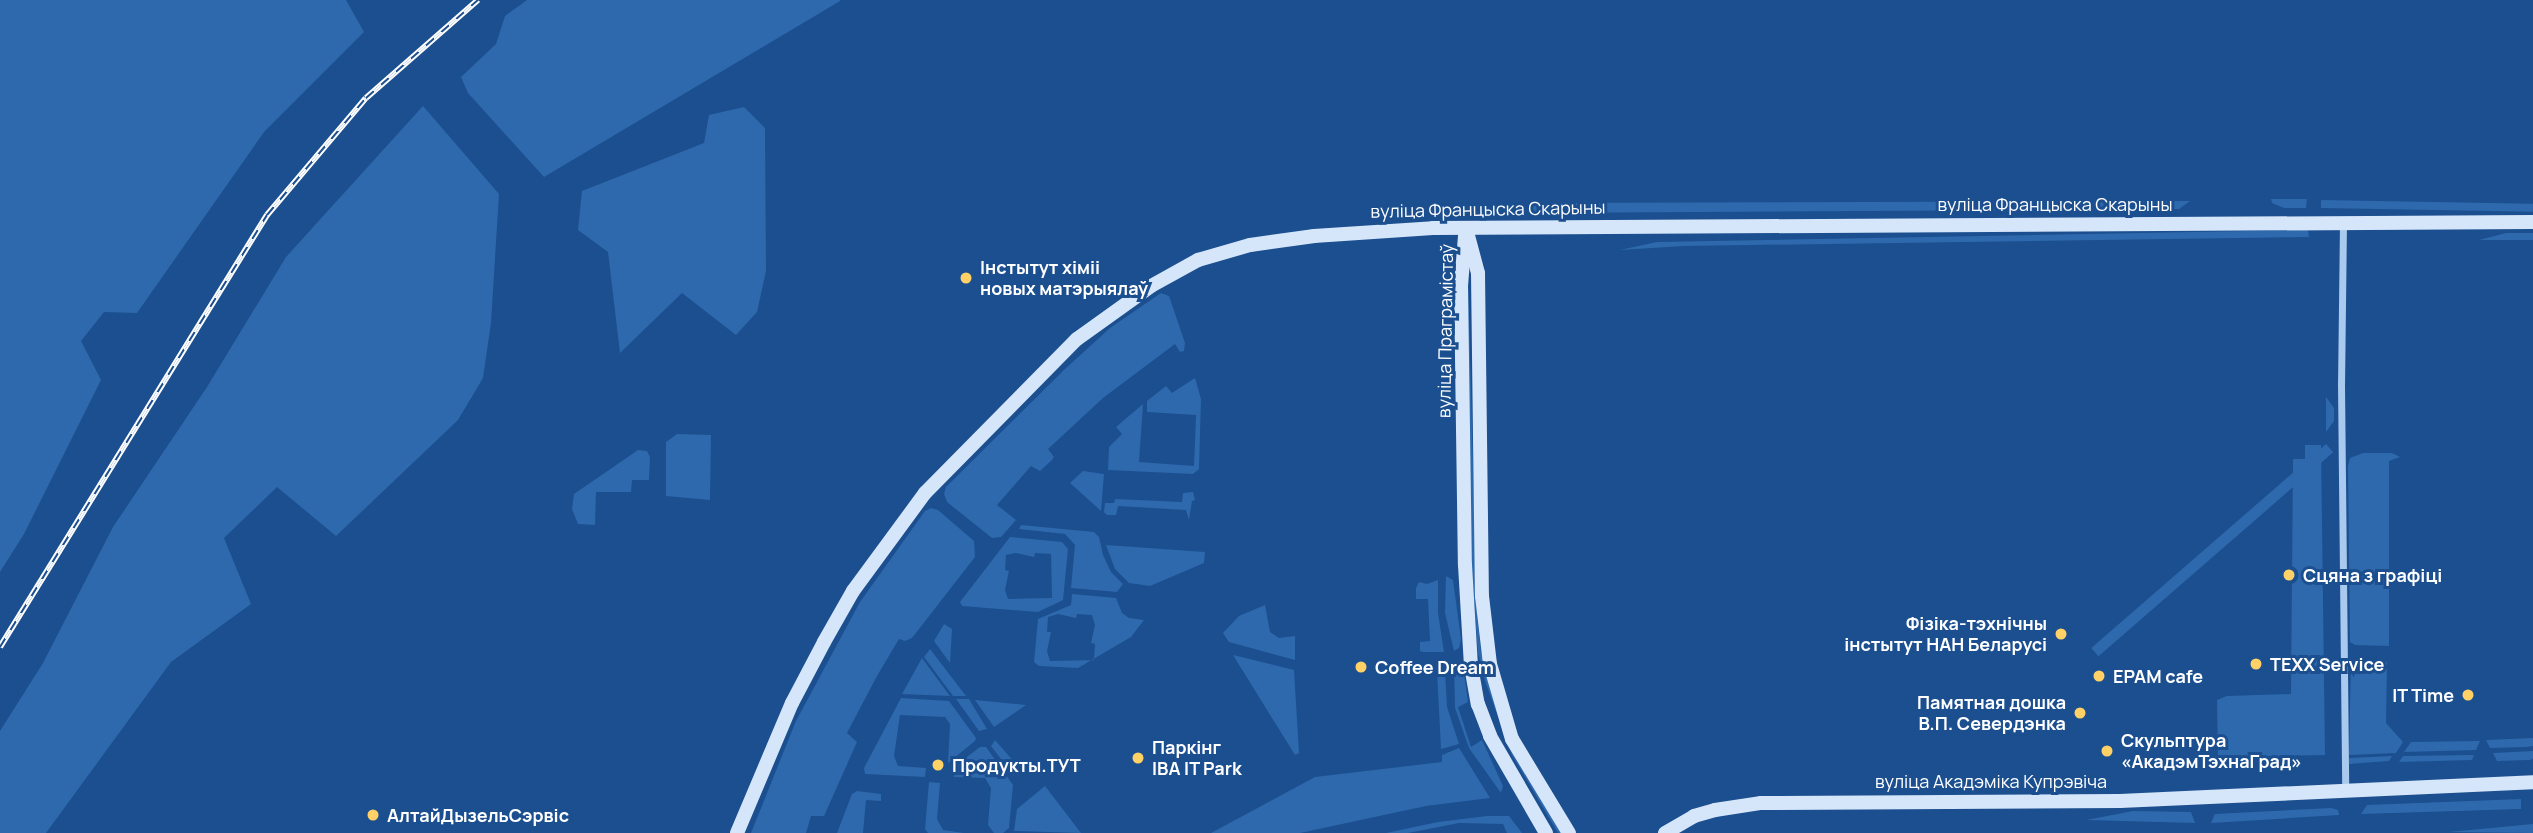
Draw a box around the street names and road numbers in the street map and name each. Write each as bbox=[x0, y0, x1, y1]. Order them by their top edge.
street label: вуліца Францыска Скарыны bbox=[1937, 193, 2173, 215]
street label: вуліца Францыска Скарыны bbox=[1370, 196, 1606, 222]
street label: вуліца Праграмістаў bbox=[1433, 244, 1457, 418]
street label: вуліца Акадэміка Купрэвіча bbox=[1875, 770, 2107, 792]

